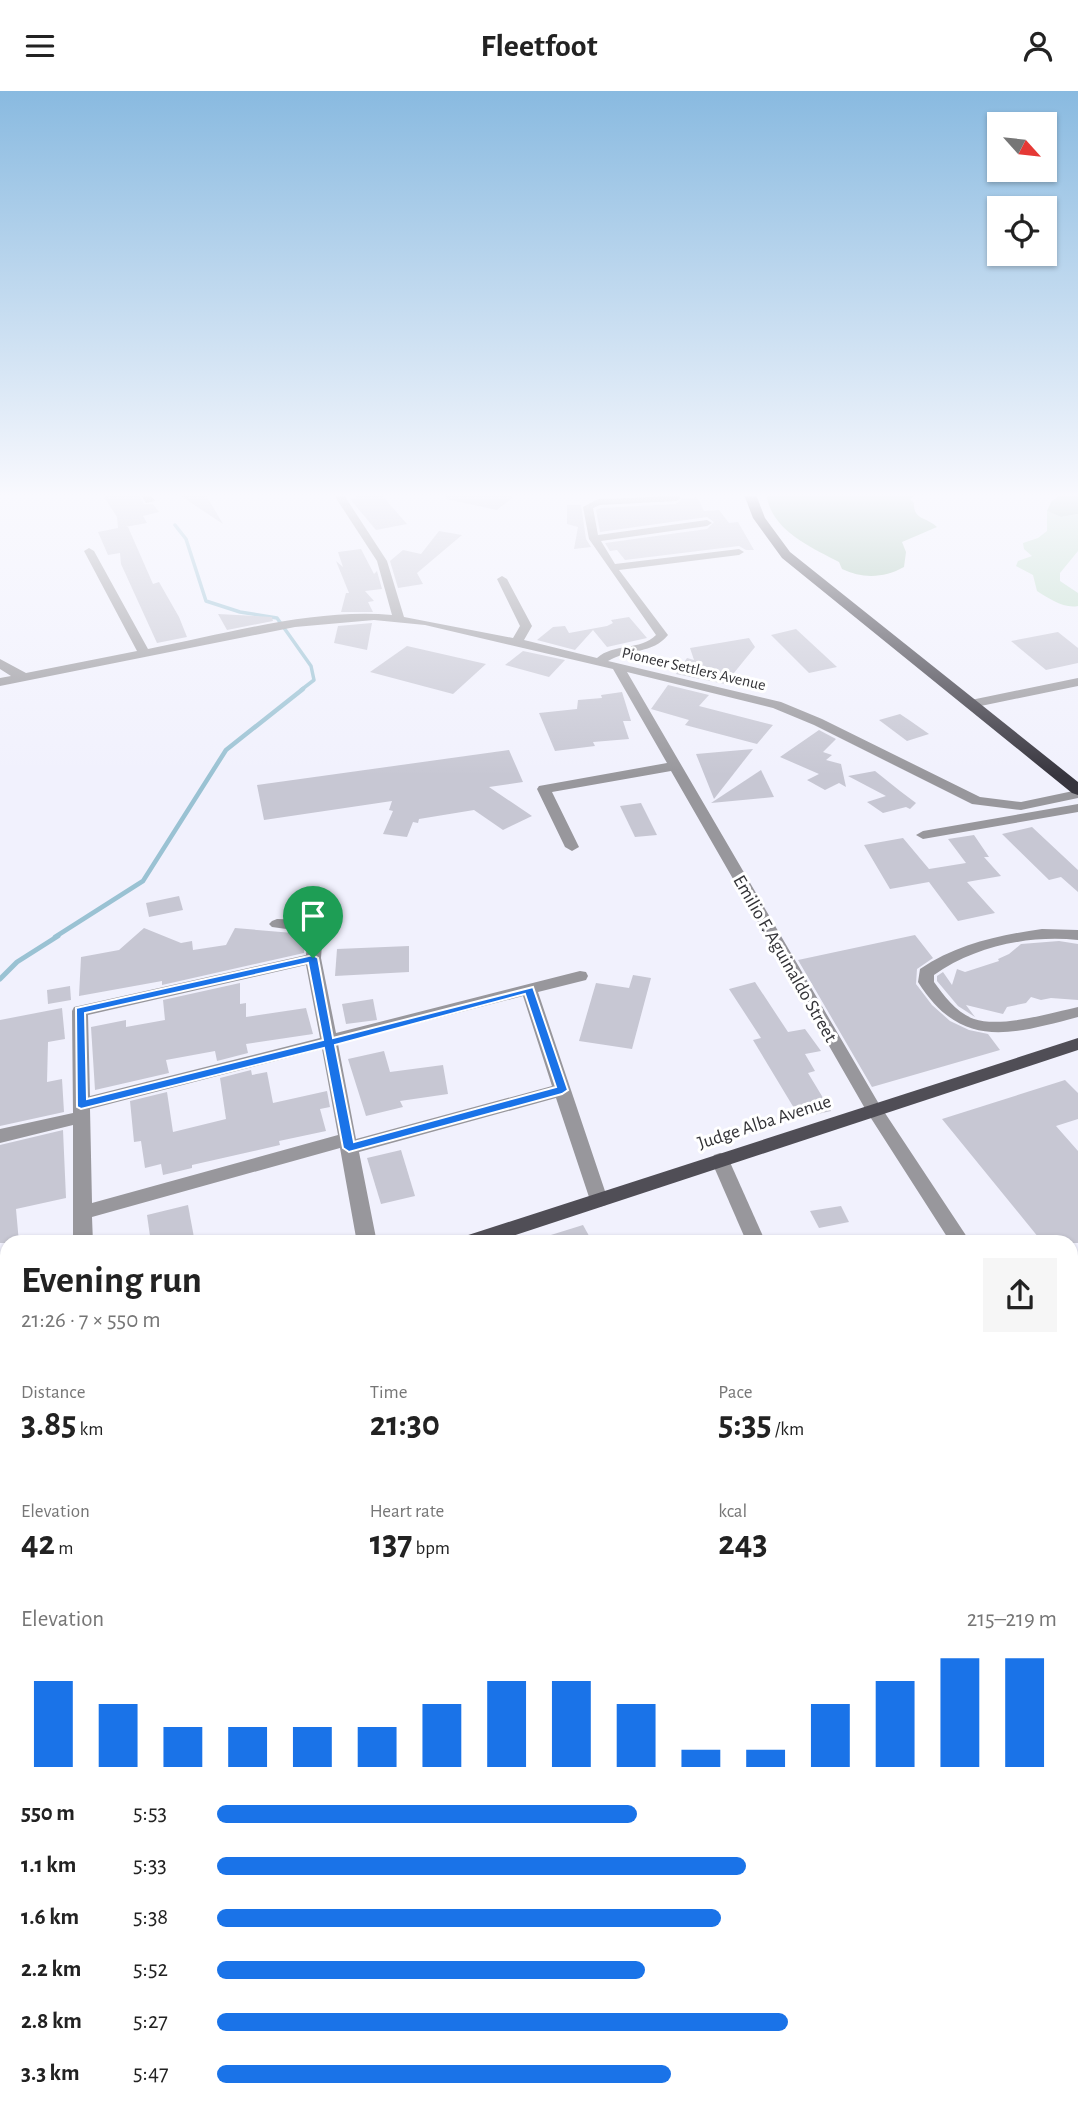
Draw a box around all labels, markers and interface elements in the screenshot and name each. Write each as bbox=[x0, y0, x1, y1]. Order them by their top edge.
icon: menu bbox=[21, 27, 59, 65]
icon: person bbox=[1019, 27, 1057, 65]
text: Fleetfoot bbox=[481, 30, 597, 62]
north arrow bbox=[987, 112, 1057, 182]
map controls bbox=[987, 112, 1057, 266]
button: locate bbox=[987, 196, 1057, 266]
street label: Pioneer Settlers Avenue bbox=[620, 645, 767, 693]
street label: Emilio F. Aguinaldo Street bbox=[729, 872, 840, 1045]
pin bbox=[283, 886, 343, 958]
icon: arrive bbox=[294, 897, 332, 935]
street label: Judge Alba Avenue bbox=[695, 1092, 834, 1153]
button: share bbox=[983, 1258, 1057, 1332]
text: Evening run bbox=[21, 1262, 202, 1300]
text: 21:26 · 7 × 550 m bbox=[21, 1309, 161, 1332]
text: Distance bbox=[21, 1383, 85, 1402]
text: Time bbox=[370, 1383, 408, 1402]
text: Pace bbox=[718, 1383, 753, 1402]
text: 3.85 bbox=[21, 1407, 76, 1442]
text: 21:30 bbox=[370, 1407, 440, 1442]
text: 5:35 bbox=[718, 1407, 772, 1442]
text: km bbox=[76, 1420, 103, 1439]
text: /km bbox=[772, 1420, 804, 1439]
text: Elevation bbox=[21, 1502, 90, 1521]
text: Heart rate bbox=[370, 1502, 444, 1521]
text: kcal bbox=[718, 1502, 747, 1521]
text: 42 bbox=[21, 1526, 55, 1561]
text: 137 bbox=[370, 1526, 412, 1561]
text: 243 bbox=[718, 1526, 768, 1561]
text: m bbox=[55, 1539, 73, 1558]
text: bpm bbox=[412, 1539, 450, 1558]
text: Elevation bbox=[21, 1608, 104, 1631]
text: 215–219 m bbox=[967, 1608, 1057, 1631]
text: 550 m bbox=[21, 1802, 75, 1825]
text: 5:53 bbox=[133, 1802, 167, 1825]
text: 1.1 km bbox=[21, 1854, 76, 1877]
text: 5:33 bbox=[133, 1854, 167, 1877]
text: 1.6 km bbox=[21, 1906, 79, 1929]
text: 5:38 bbox=[133, 1906, 168, 1929]
text: 2.2 km bbox=[21, 1958, 81, 1981]
text: 5:52 bbox=[133, 1958, 168, 1981]
text: 2.8 km bbox=[21, 2010, 82, 2033]
text: 5:27 bbox=[133, 2010, 168, 2033]
text: 3.3 km bbox=[21, 2062, 80, 2085]
text: 5:47 bbox=[133, 2062, 169, 2085]

